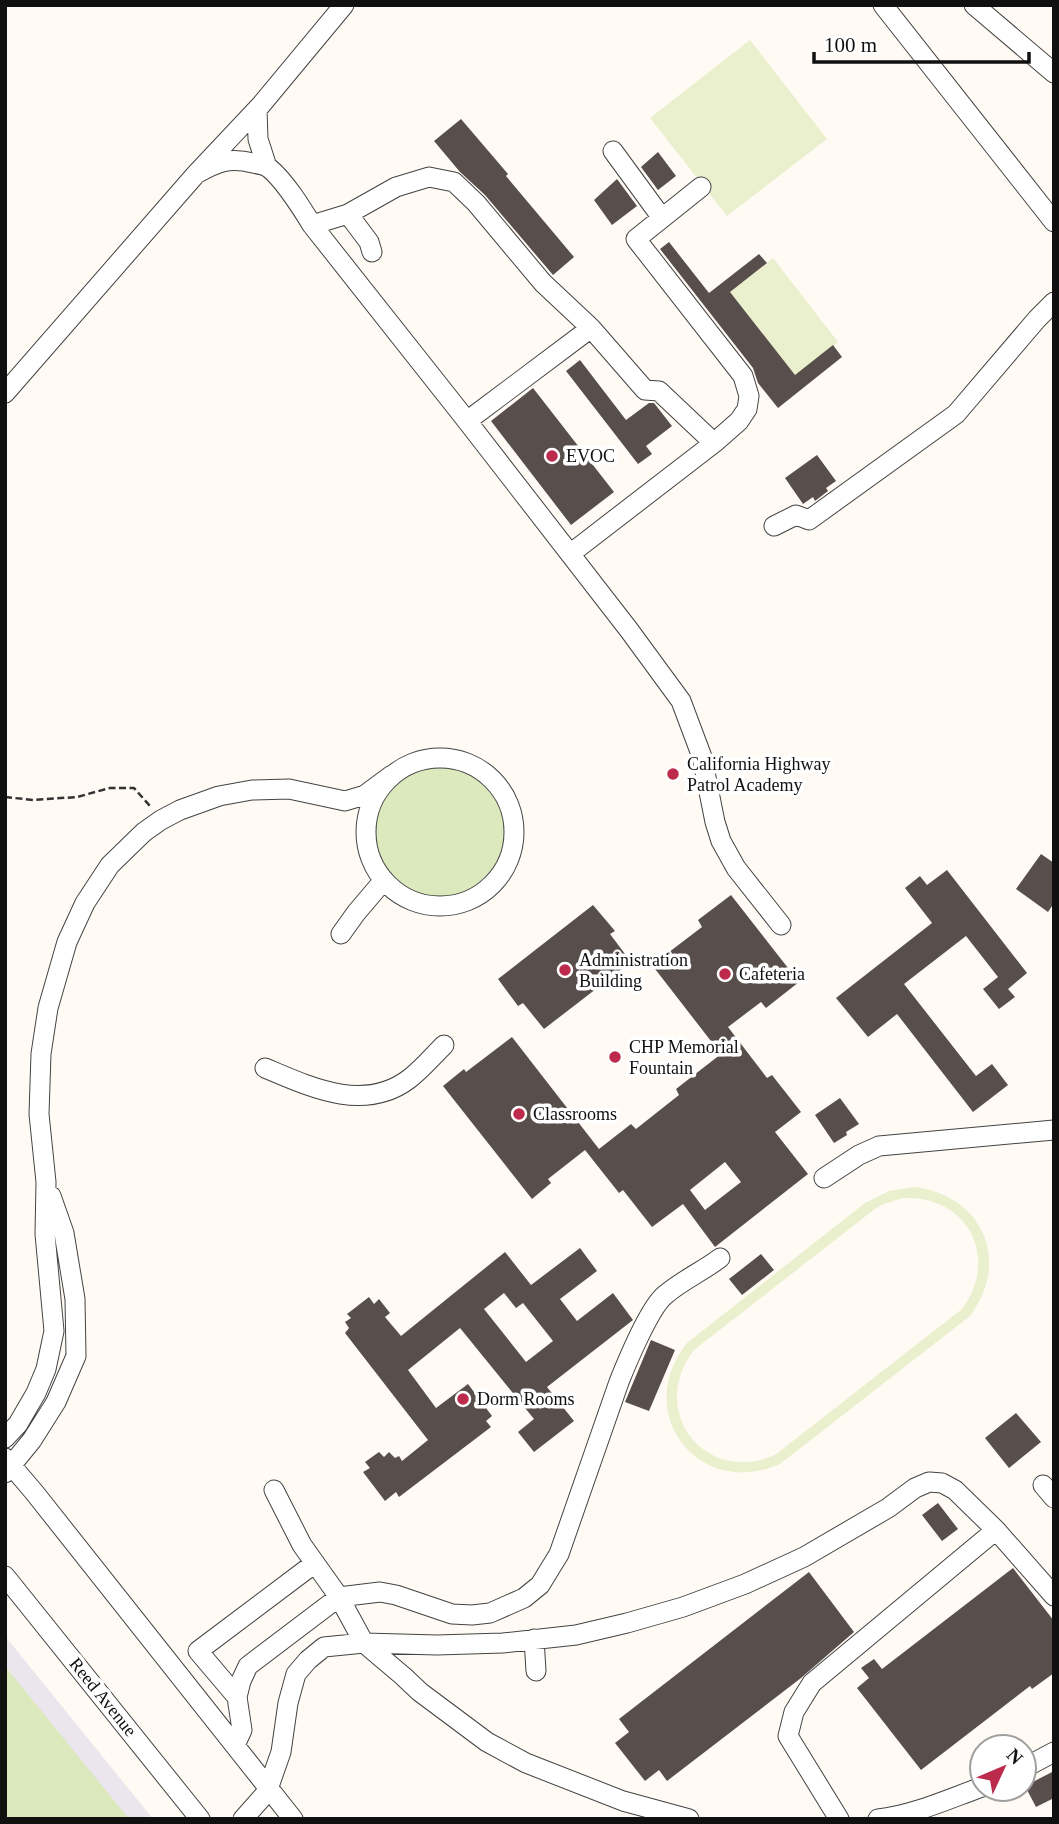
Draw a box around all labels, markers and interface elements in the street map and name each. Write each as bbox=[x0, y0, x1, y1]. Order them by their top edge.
scale bar bbox=[814, 21, 1029, 65]
text: 100 m bbox=[824, 33, 877, 57]
place label: EVOC bbox=[566, 446, 615, 466]
marker: EVOC bbox=[544, 448, 560, 464]
place label: California Highway Patrol Academy bbox=[687, 754, 830, 795]
marker: California Highway Patrol Academy bbox=[665, 766, 681, 782]
place label: Administration Building bbox=[579, 950, 688, 991]
marker: Administration Building bbox=[557, 962, 573, 978]
place label: Cafeteria bbox=[739, 964, 805, 984]
marker: Cafeteria bbox=[717, 966, 733, 982]
place label: CHP Memorial Fountain bbox=[629, 1037, 739, 1078]
marker: CHP Memorial Fountain bbox=[607, 1049, 623, 1065]
place label: Classrooms bbox=[533, 1104, 617, 1124]
marker: Classrooms bbox=[511, 1106, 527, 1122]
place label: Dorm Rooms bbox=[477, 1389, 575, 1409]
marker: Dorm Rooms bbox=[455, 1391, 471, 1407]
street label: Reed Avenue bbox=[65, 1654, 141, 1740]
north arrow bbox=[968, 1733, 1038, 1803]
text: N bbox=[1003, 1744, 1027, 1769]

